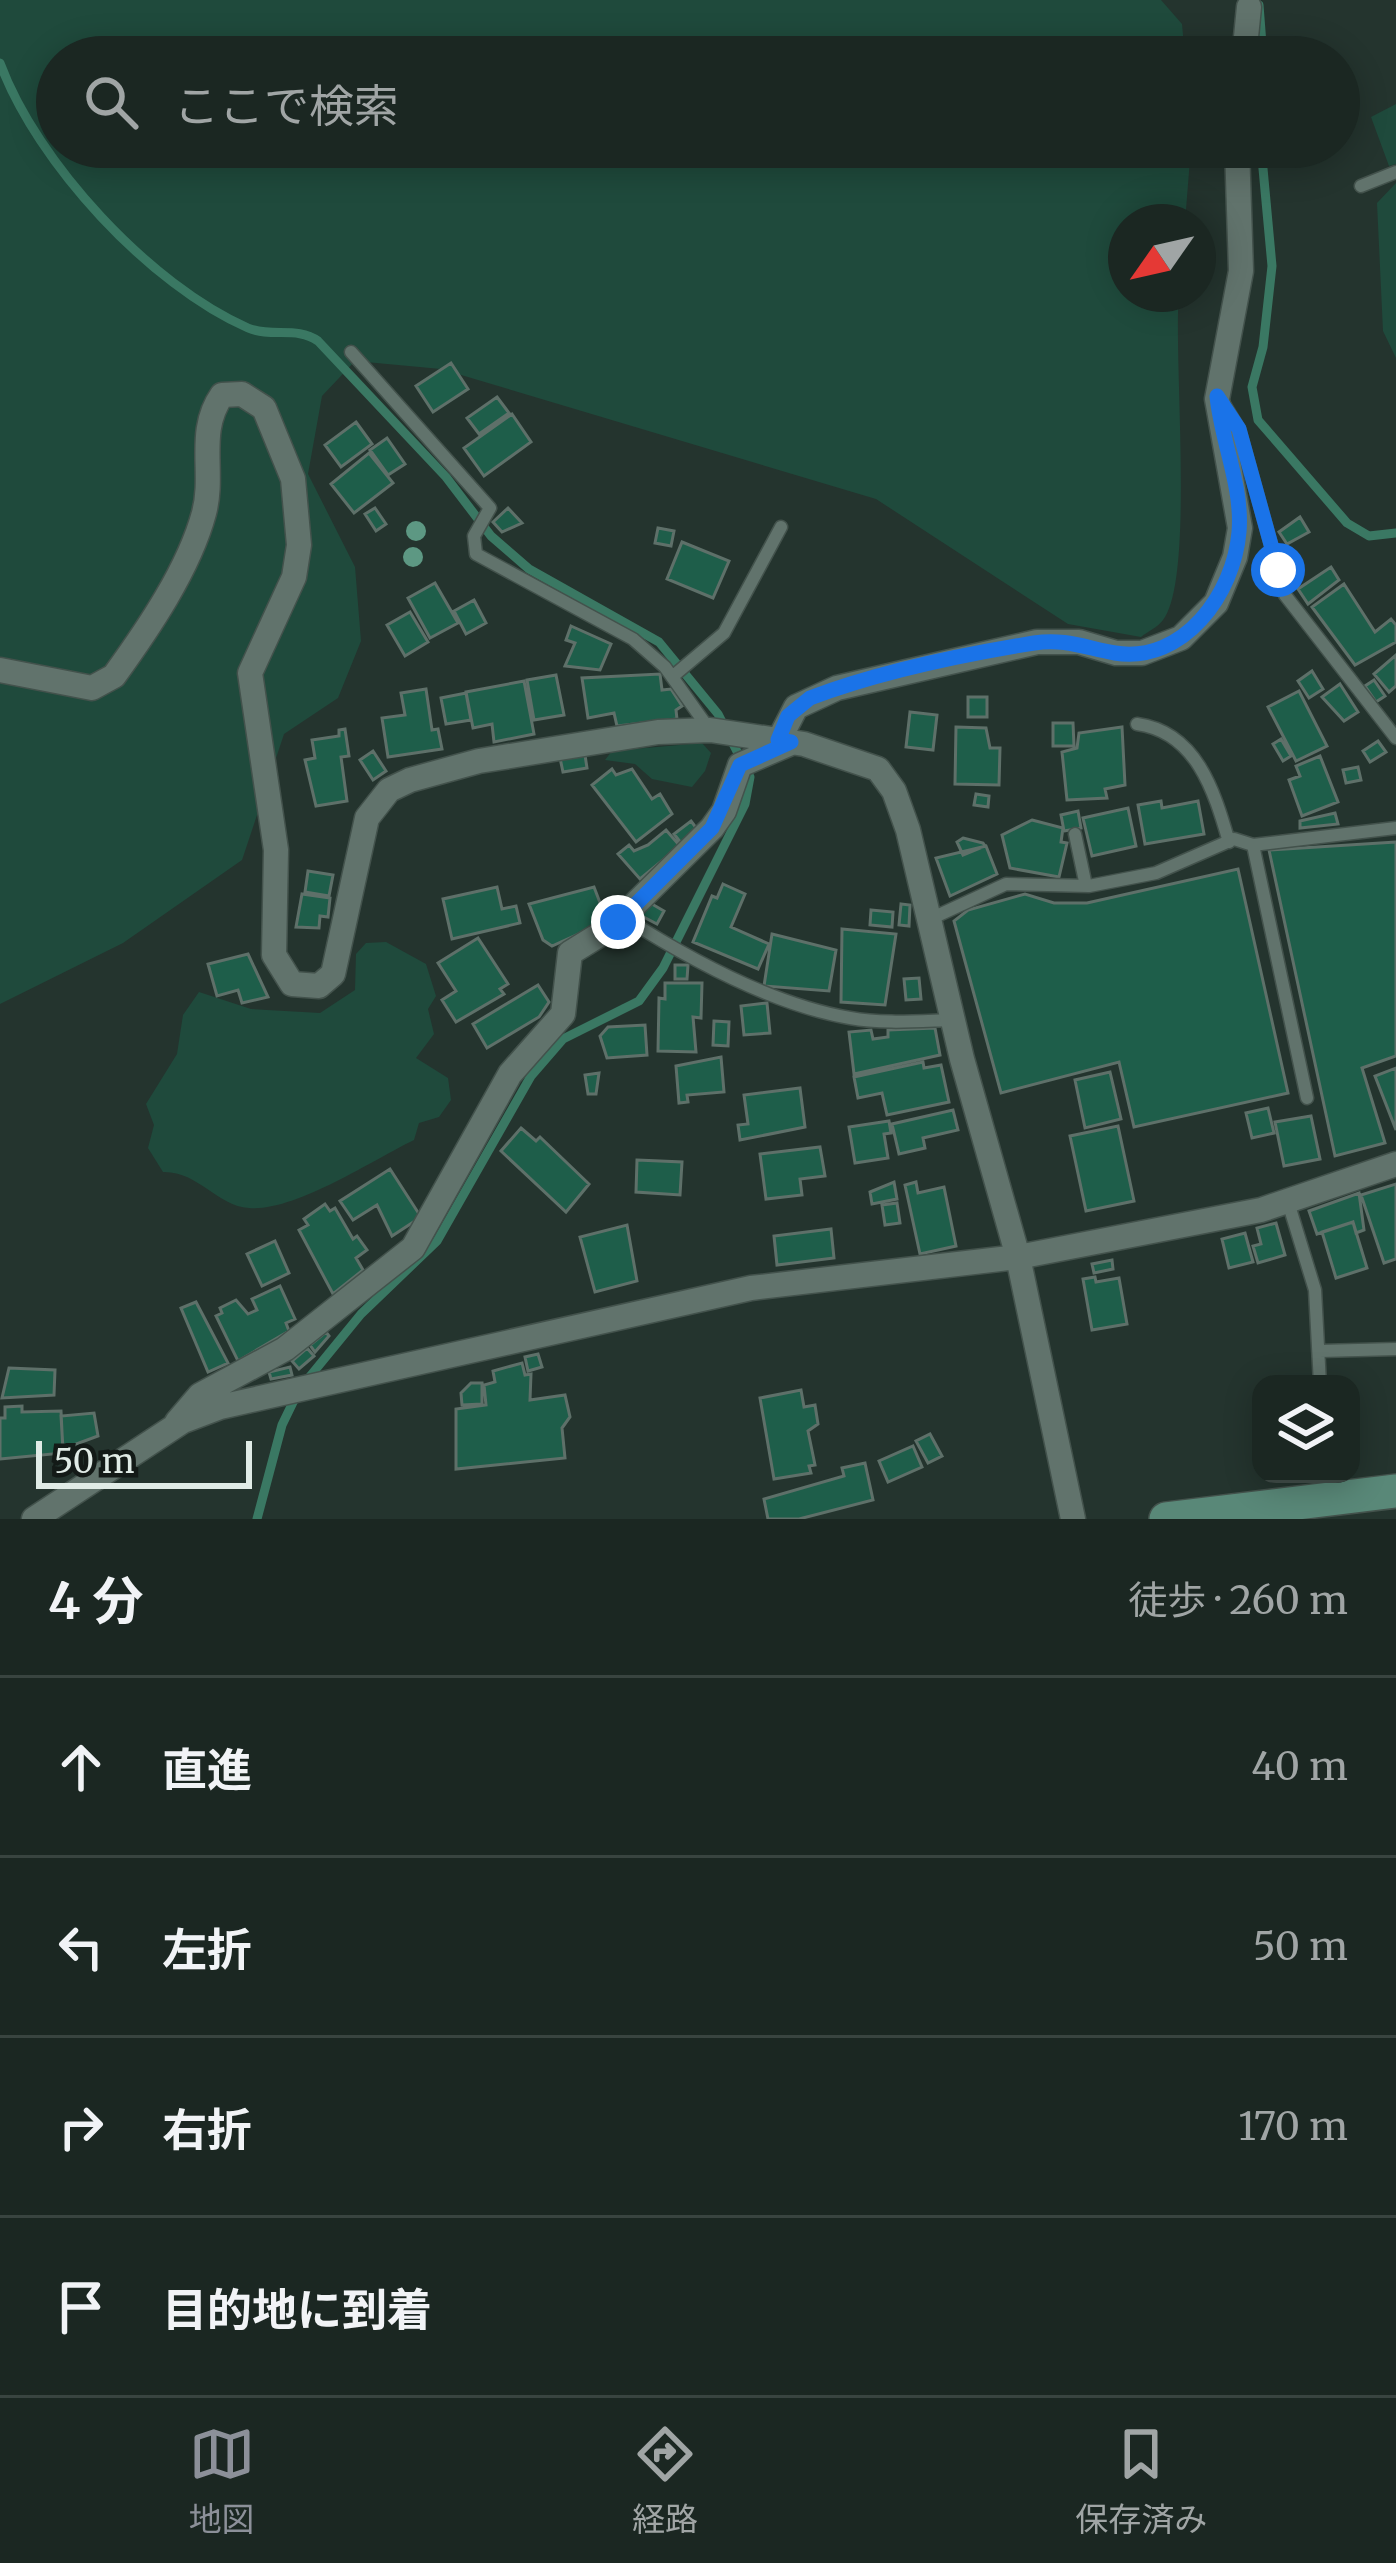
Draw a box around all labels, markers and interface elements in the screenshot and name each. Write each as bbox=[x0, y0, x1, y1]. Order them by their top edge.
search box bbox=[36, 36, 1360, 168]
icon: search bbox=[78, 69, 144, 135]
text: ここで検索 bbox=[174, 78, 399, 134]
north arrow bbox=[1108, 204, 1216, 312]
route start bbox=[1251, 543, 1305, 597]
route end bbox=[591, 895, 645, 949]
map controls bbox=[1252, 1375, 1360, 1483]
button: layers bbox=[1252, 1375, 1360, 1483]
scale bar bbox=[36, 1435, 252, 1488]
text: 50 m bbox=[54, 1441, 135, 1482]
text: 4 分 bbox=[48, 1569, 144, 1633]
text: 徒歩 · 260 m bbox=[1128, 1576, 1348, 1625]
icon: ahead bbox=[48, 1734, 114, 1800]
text: 直進 bbox=[162, 1742, 252, 1798]
text: 40 m bbox=[1251, 1742, 1348, 1791]
icon: left bbox=[48, 1914, 114, 1980]
text: 左折 bbox=[162, 1922, 252, 1978]
text: 50 m bbox=[1253, 1922, 1348, 1971]
icon: right bbox=[48, 2094, 114, 2160]
text: 右折 bbox=[162, 2102, 252, 2158]
text: 170 m bbox=[1238, 2102, 1348, 2151]
icon: arrive bbox=[48, 2274, 114, 2340]
text: 目的地に到着 bbox=[162, 2282, 432, 2338]
tab: 地図 bbox=[189, 2421, 255, 2541]
tab: 経路 bbox=[632, 2421, 698, 2541]
tab: 保存済み bbox=[1075, 2421, 1207, 2541]

